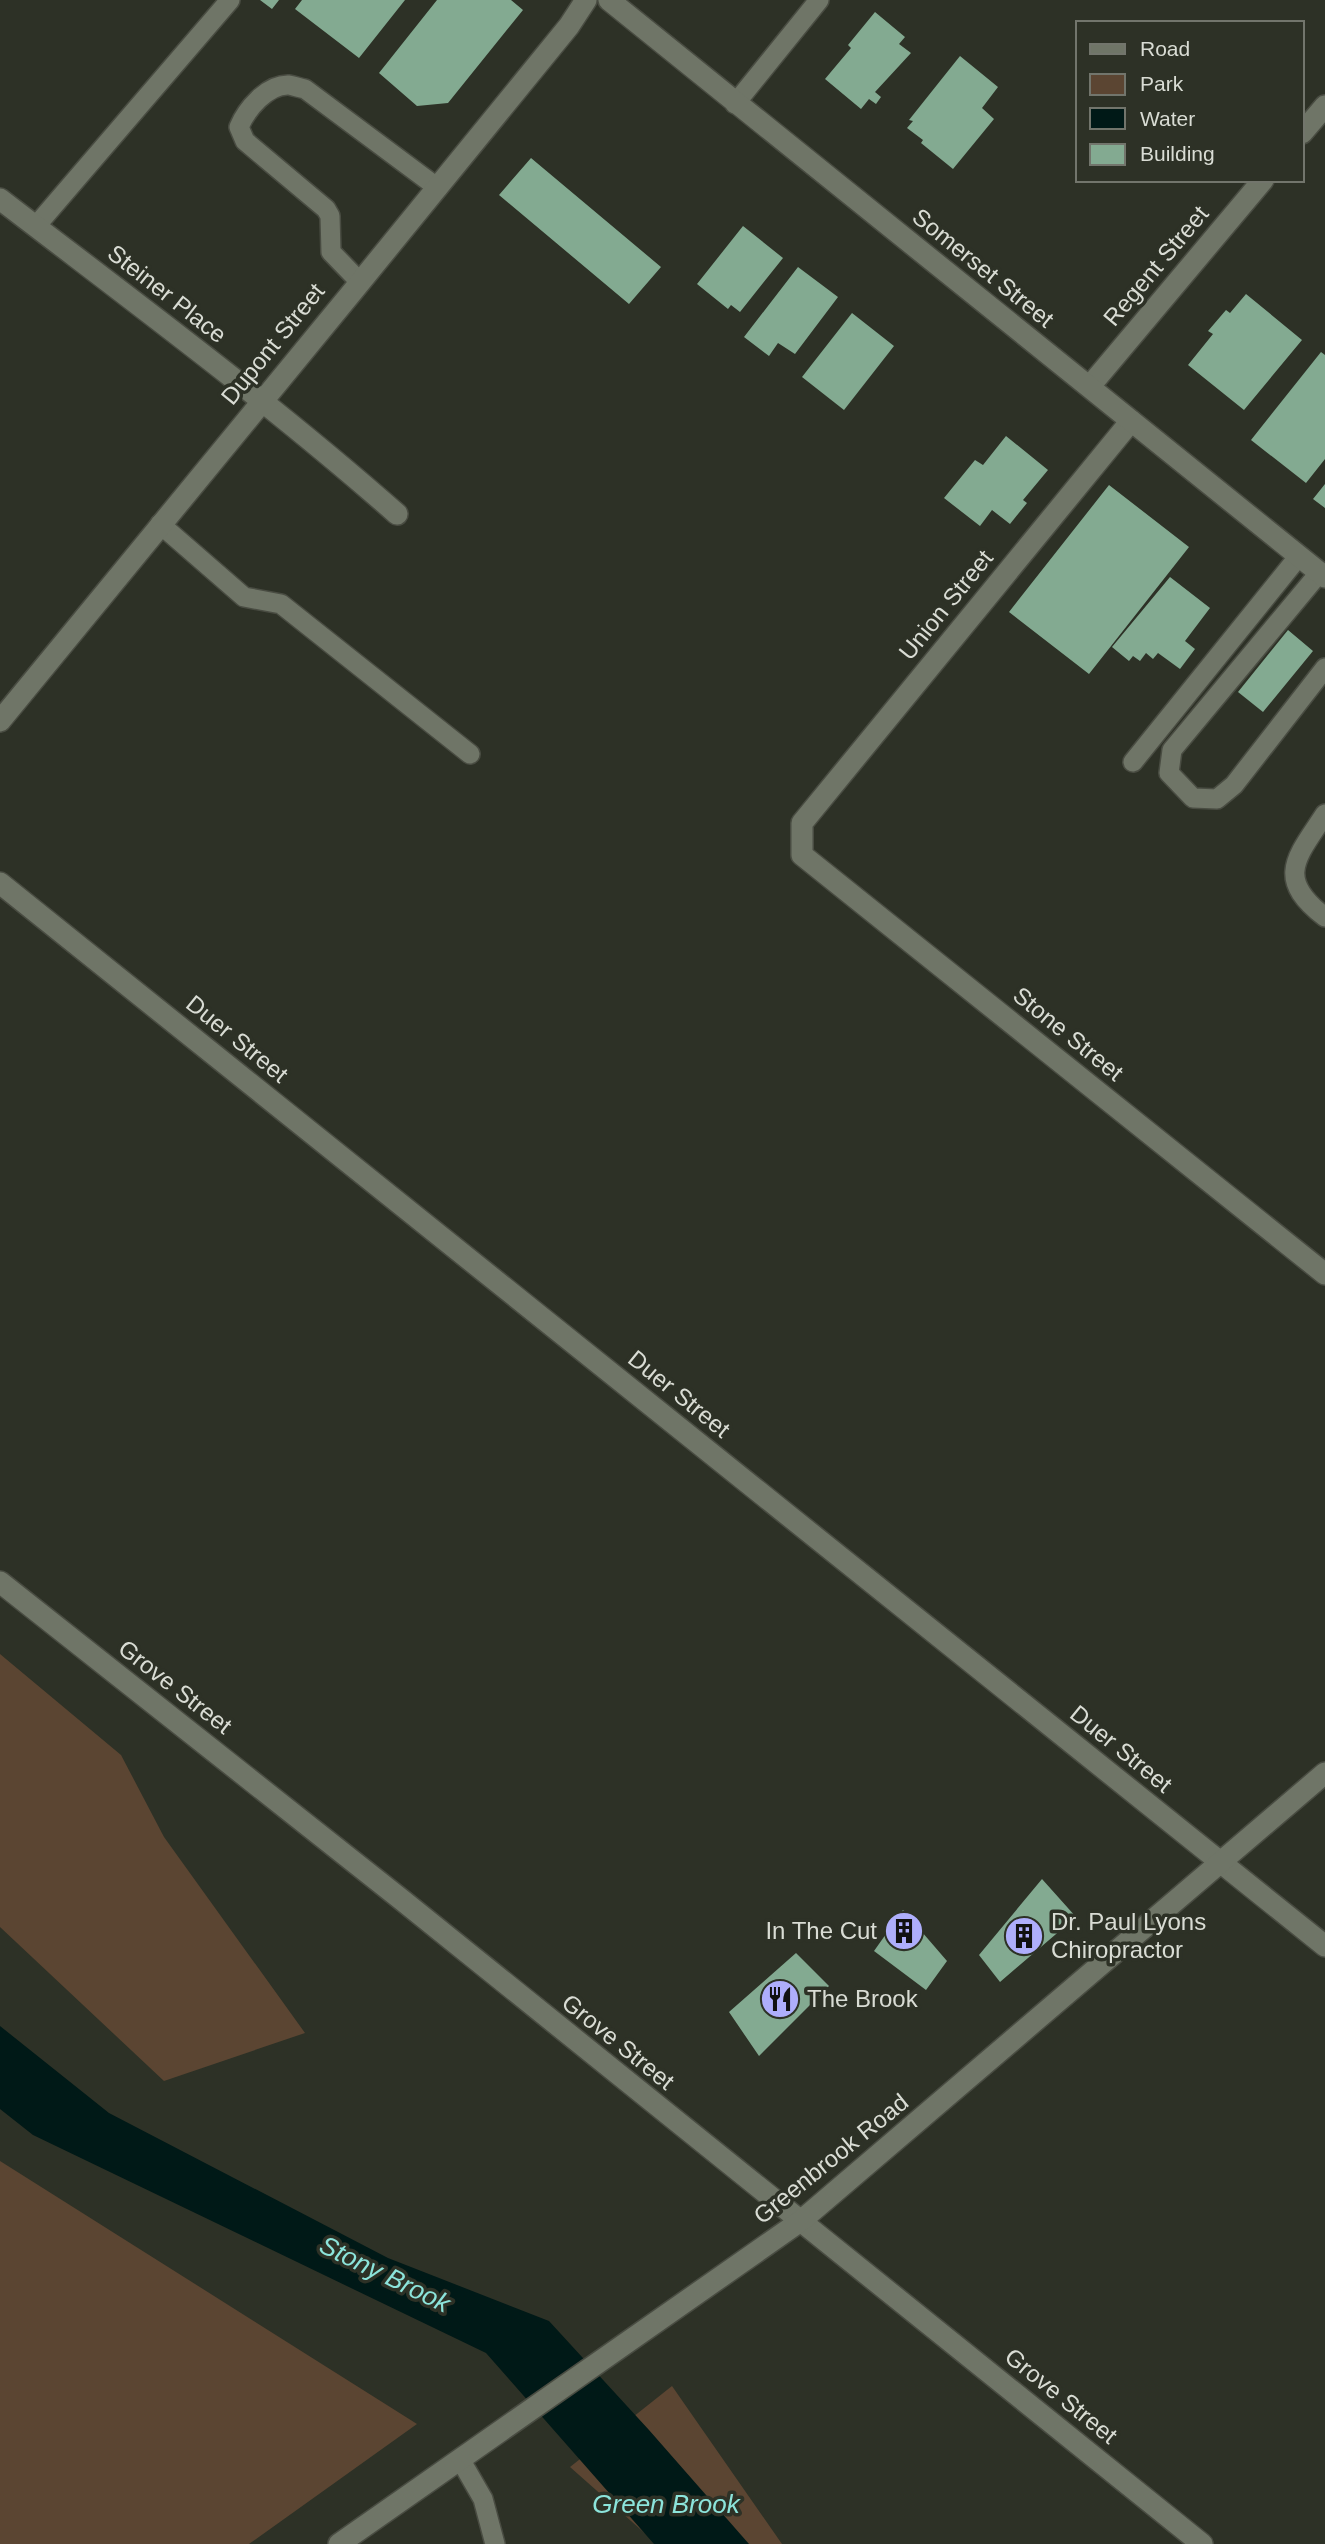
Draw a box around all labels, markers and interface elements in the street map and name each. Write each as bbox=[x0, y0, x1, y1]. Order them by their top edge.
legend bbox=[1076, 21, 1304, 182]
text: Road bbox=[1140, 37, 1190, 60]
text: Park bbox=[1140, 72, 1184, 95]
text: Water bbox=[1140, 107, 1195, 130]
text: Building bbox=[1140, 142, 1215, 165]
street label: Regent Street bbox=[1098, 200, 1214, 331]
street label: Somerset Street bbox=[907, 203, 1059, 333]
street label: Steiner Place bbox=[103, 239, 232, 348]
street label: Dupont Street bbox=[216, 277, 330, 410]
street label: Union Street bbox=[893, 544, 998, 665]
street label: Stone Street bbox=[1008, 981, 1129, 1086]
street label: Duer Street bbox=[181, 990, 294, 1088]
street label: Duer Street bbox=[623, 1345, 736, 1443]
street label: Grove Street bbox=[113, 1634, 237, 1739]
street label: Duer Street bbox=[1065, 1700, 1178, 1798]
place label: Dr. Paul Lyons Chiropractor bbox=[1051, 1908, 1206, 1963]
building icon: In The Cut bbox=[883, 1910, 925, 1952]
building icon: Dr. Paul Lyons Chiropractor bbox=[1003, 1915, 1045, 1957]
place label: In The Cut bbox=[765, 1917, 877, 1944]
restaurant icon: The Brook bbox=[759, 1978, 801, 2020]
place label: The Brook bbox=[807, 1985, 919, 2012]
street label: Grove Street bbox=[557, 1988, 680, 2095]
street label: Greenbrook Road bbox=[748, 2088, 913, 2229]
water label: Stony Brook bbox=[315, 2229, 457, 2319]
street label: Grove Street bbox=[1000, 2342, 1123, 2449]
water label: Green Brook bbox=[592, 2489, 742, 2519]

